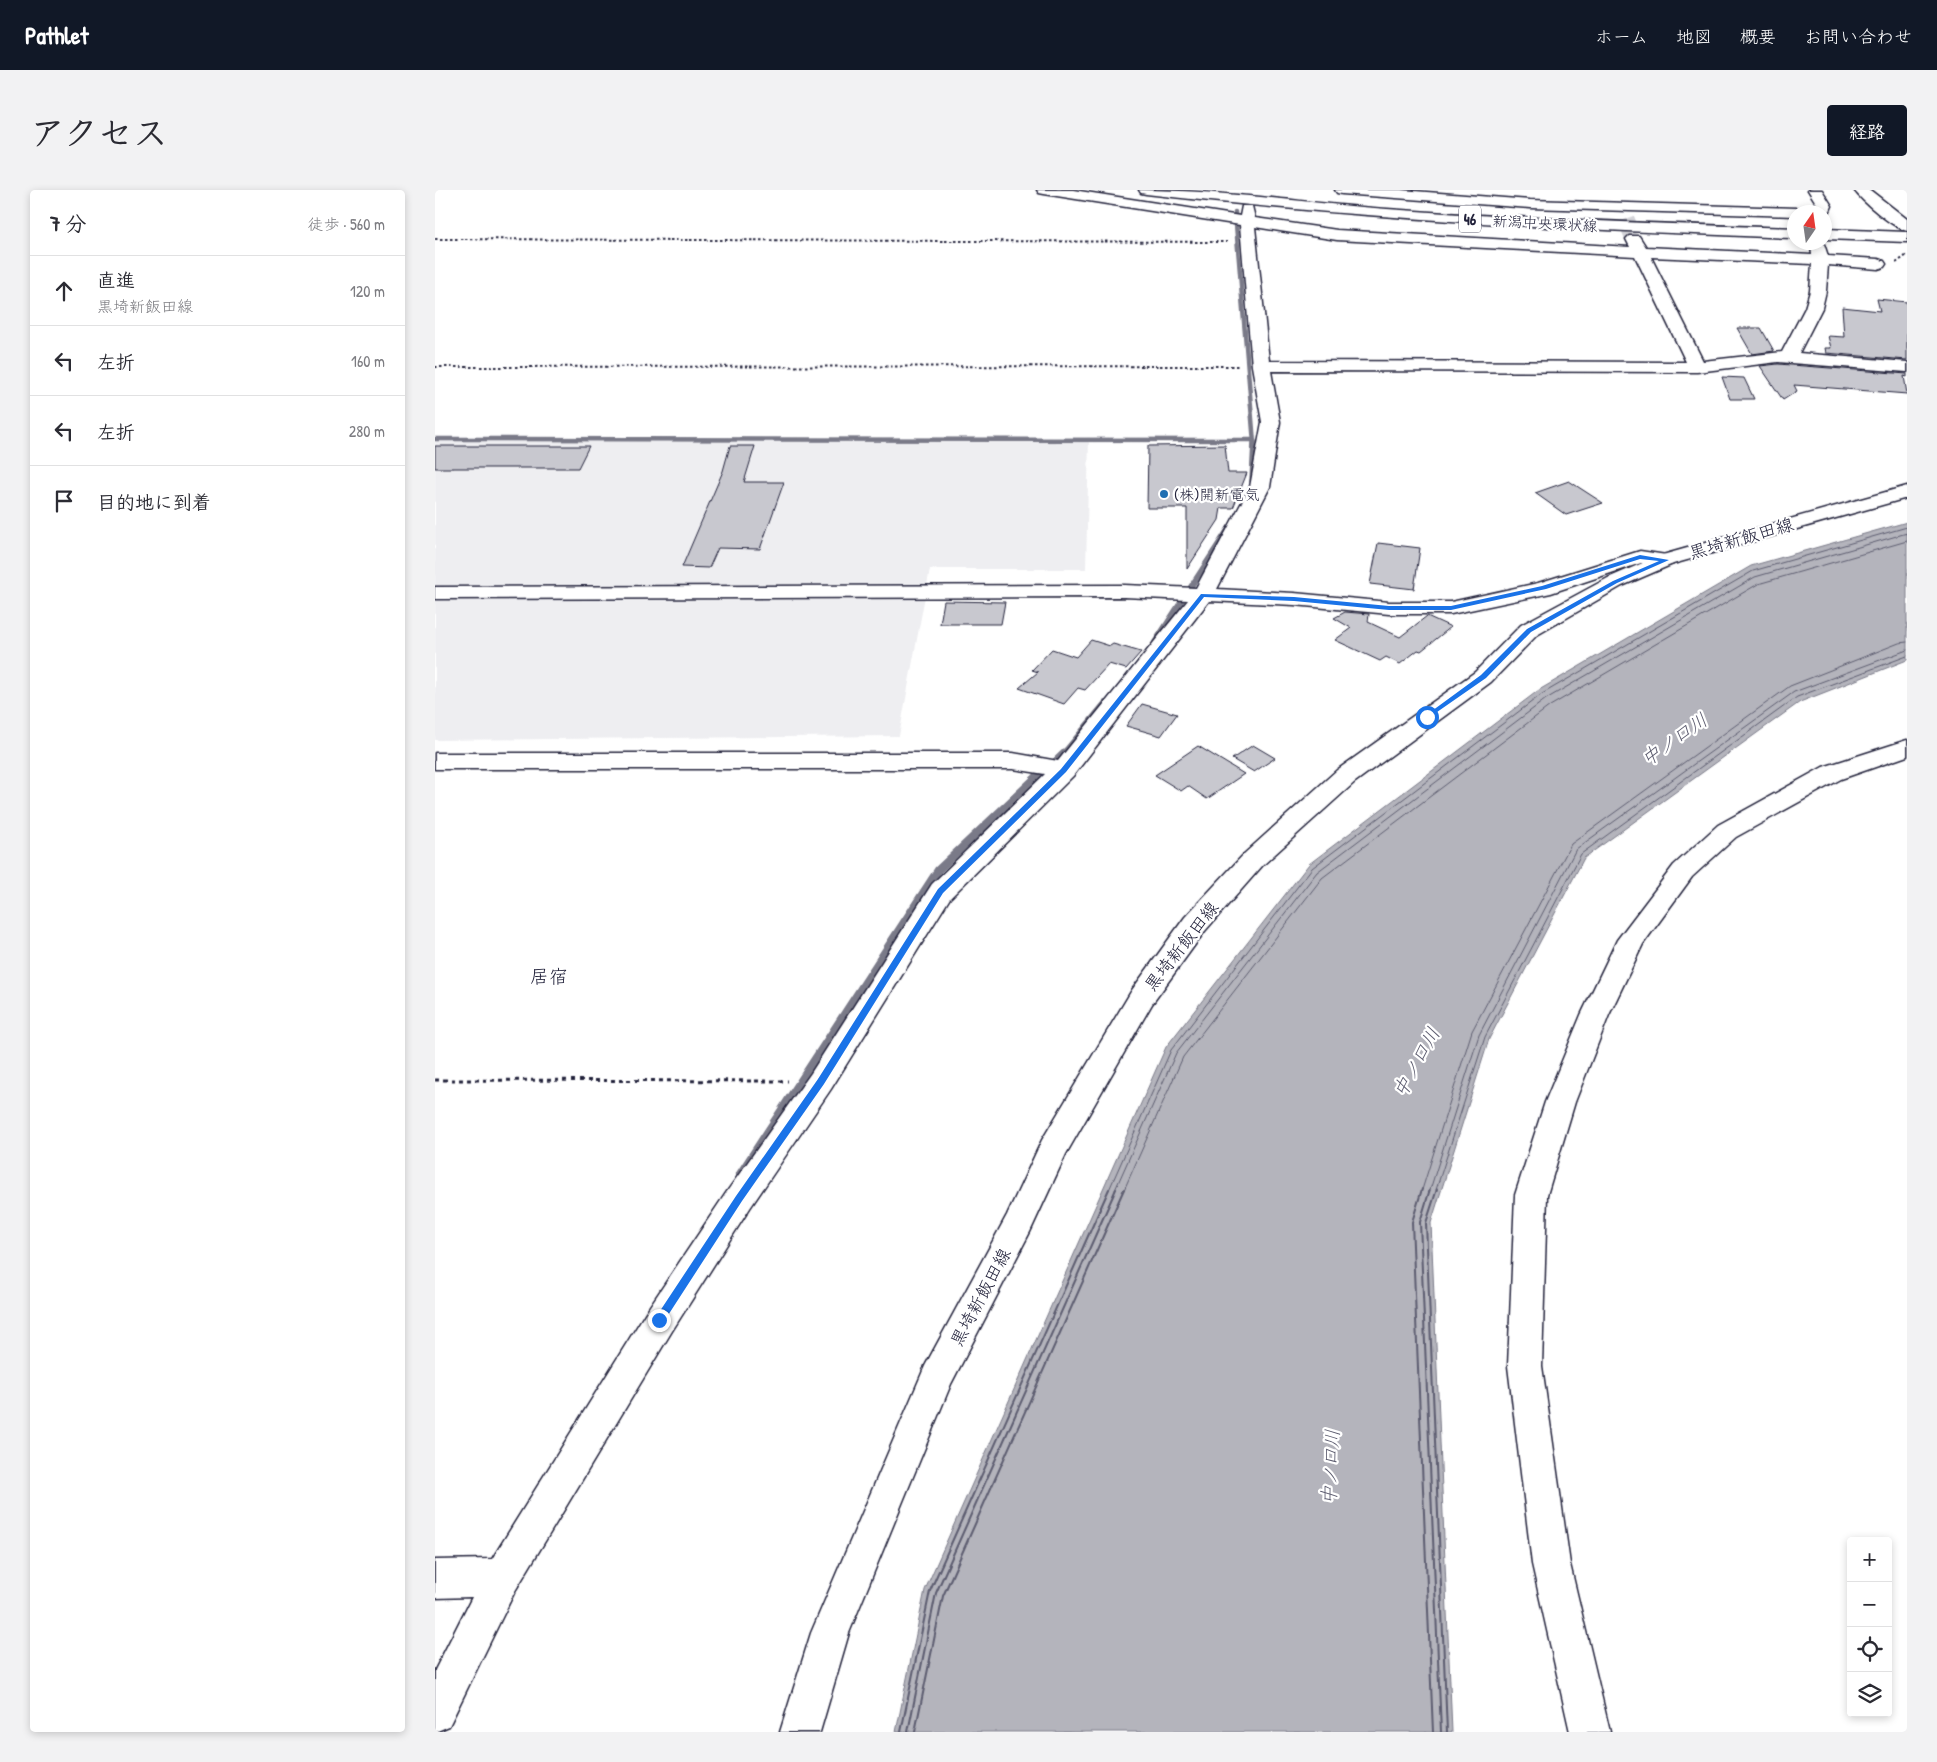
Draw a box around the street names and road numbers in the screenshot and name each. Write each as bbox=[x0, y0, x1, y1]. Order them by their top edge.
road number: 46 bbox=[1459, 205, 1481, 232]
street label: 新潟中央環状線 bbox=[1492, 210, 1598, 236]
street label: 黒埼新飯田線 bbox=[1686, 511, 1796, 565]
street label: 黒埼新飯田線 bbox=[1138, 896, 1224, 996]
street label: 黒埼新飯田線 bbox=[944, 1243, 1016, 1351]

